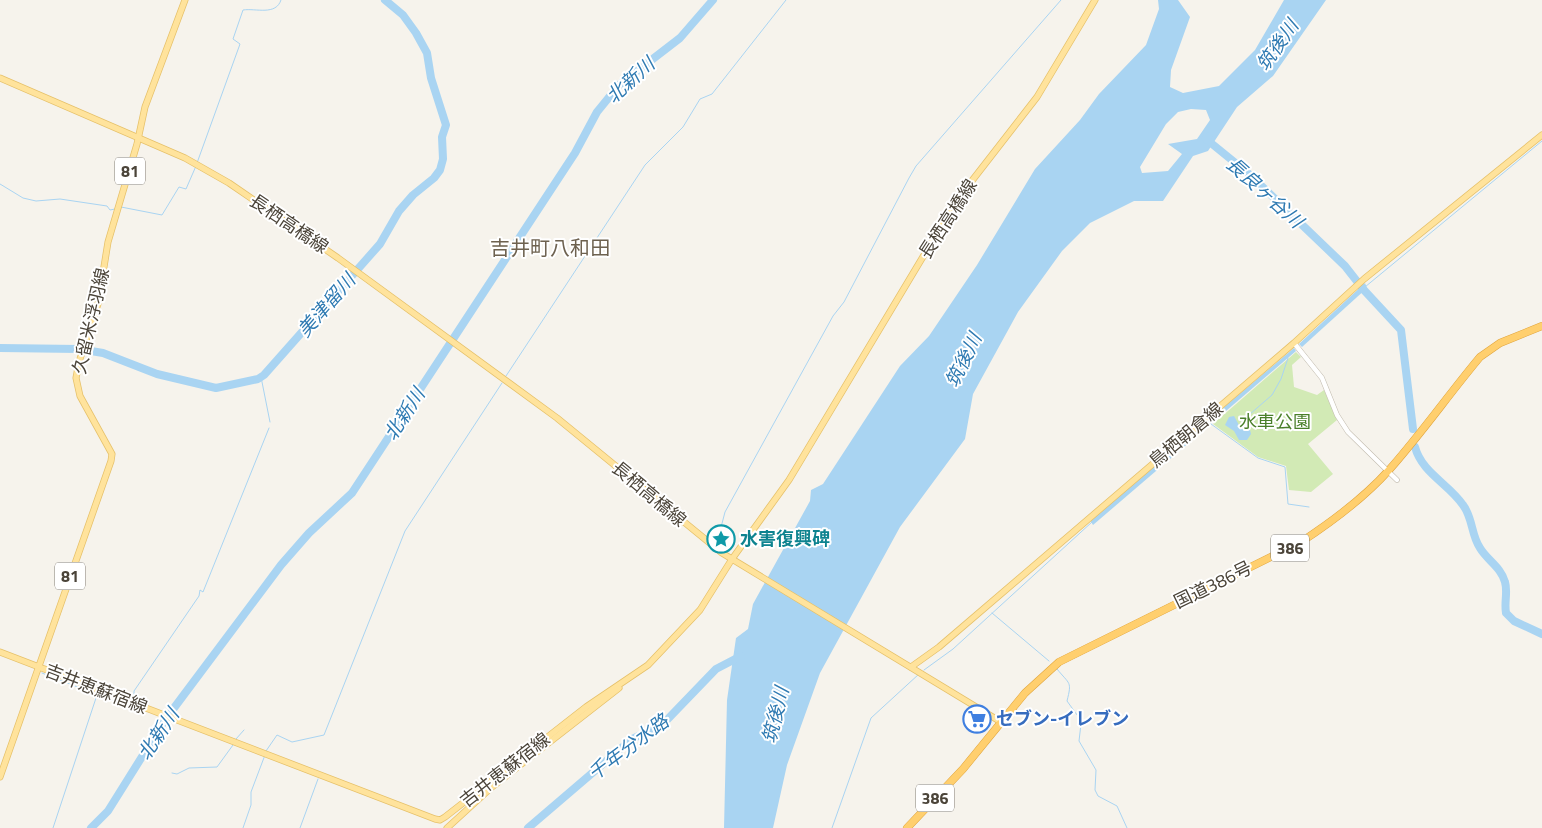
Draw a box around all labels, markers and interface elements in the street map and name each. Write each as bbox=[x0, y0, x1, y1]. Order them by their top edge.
water label: 筑後川 bbox=[1248, 11, 1306, 76]
water label: 北新川 bbox=[599, 48, 662, 109]
water label: 長良ヶ谷川 bbox=[1220, 149, 1312, 236]
road number: 81 bbox=[115, 158, 145, 185]
street label: 長栖高橋線 bbox=[912, 174, 983, 264]
street label: 長栖高橋線 bbox=[244, 187, 334, 260]
district label: 吉井町八和田 bbox=[490, 232, 610, 263]
street label: 久留米浮羽線 bbox=[65, 265, 116, 377]
water label: 美津留川 bbox=[290, 265, 363, 343]
water label: 筑後川 bbox=[937, 326, 989, 392]
water label: 北新川 bbox=[376, 380, 432, 446]
street label: 鳥栖朝倉線 bbox=[1143, 395, 1229, 474]
park label: 水車公園 bbox=[1239, 408, 1311, 435]
street label: 長栖高橋線 bbox=[606, 454, 692, 533]
place icon: 水害復興碑 bbox=[706, 524, 736, 554]
place label: 水害復興碑 bbox=[740, 525, 830, 552]
road number: 386 bbox=[1271, 534, 1309, 562]
street label: 国道386号 bbox=[1169, 554, 1257, 615]
road number: 81 bbox=[55, 562, 85, 590]
street label: 吉井恵蘇宿線 bbox=[41, 657, 151, 720]
water label: 筑後川 bbox=[754, 682, 796, 746]
water label: 北新川 bbox=[130, 700, 187, 765]
supermarket icon: セブン-イレブン bbox=[962, 704, 992, 734]
water label: 千年分水路 bbox=[581, 705, 676, 787]
place label: セブン-イレブン bbox=[996, 705, 1129, 732]
street label: 吉井恵蘇宿線 bbox=[454, 726, 556, 813]
road number: 386 bbox=[916, 784, 954, 811]

